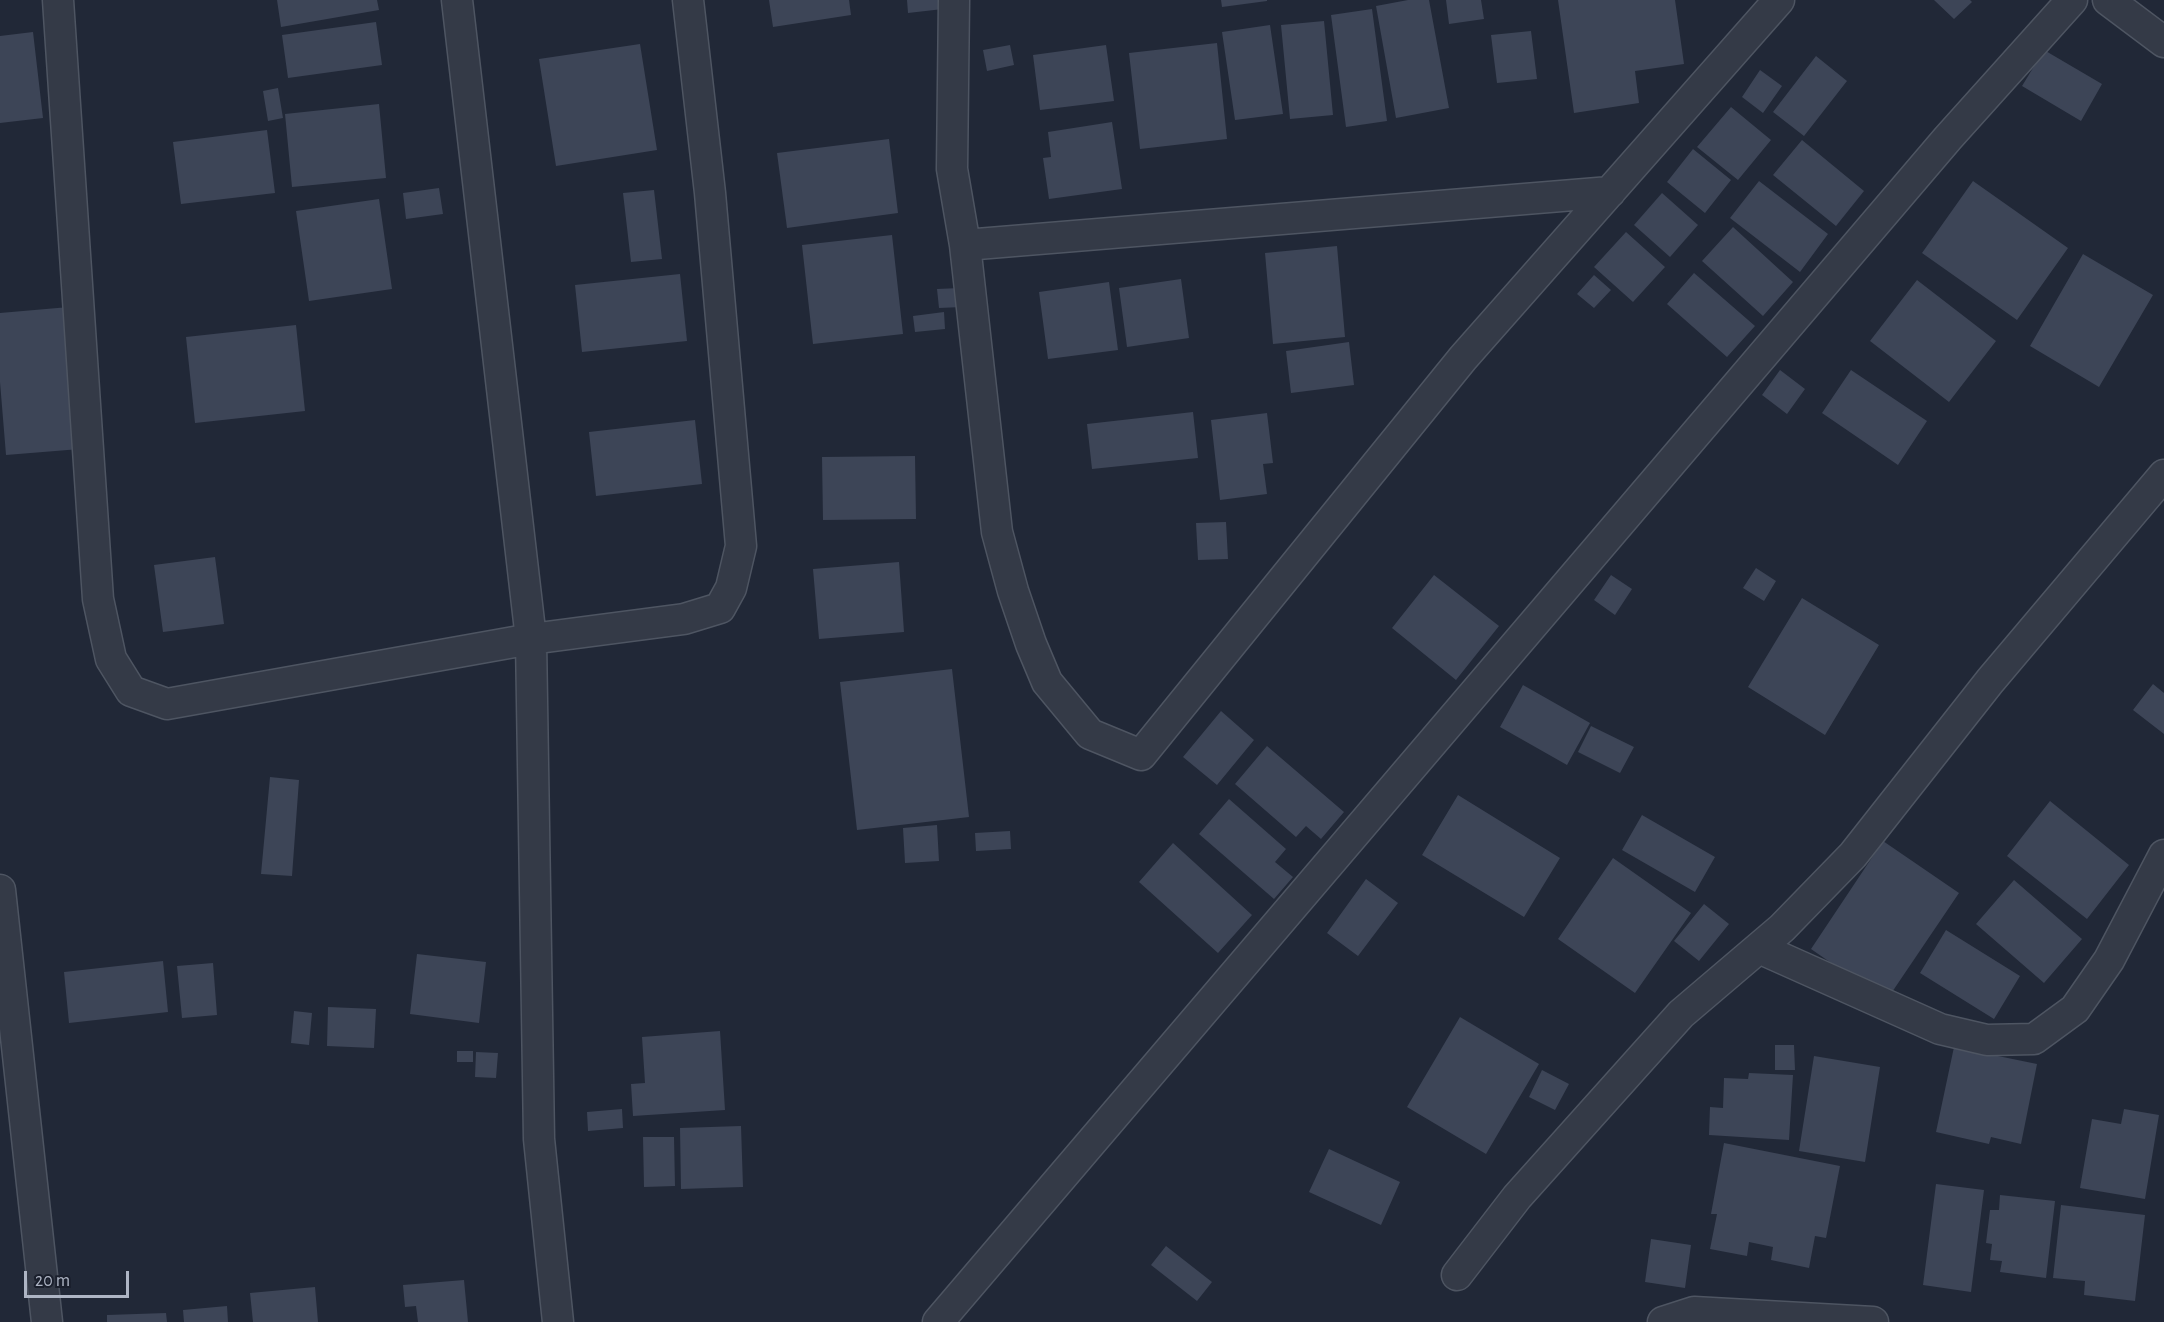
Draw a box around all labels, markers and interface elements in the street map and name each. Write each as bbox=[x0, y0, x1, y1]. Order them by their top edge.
scale bar bbox=[27, 1259, 132, 1297]
text: 20 m bbox=[35, 1272, 70, 1290]

